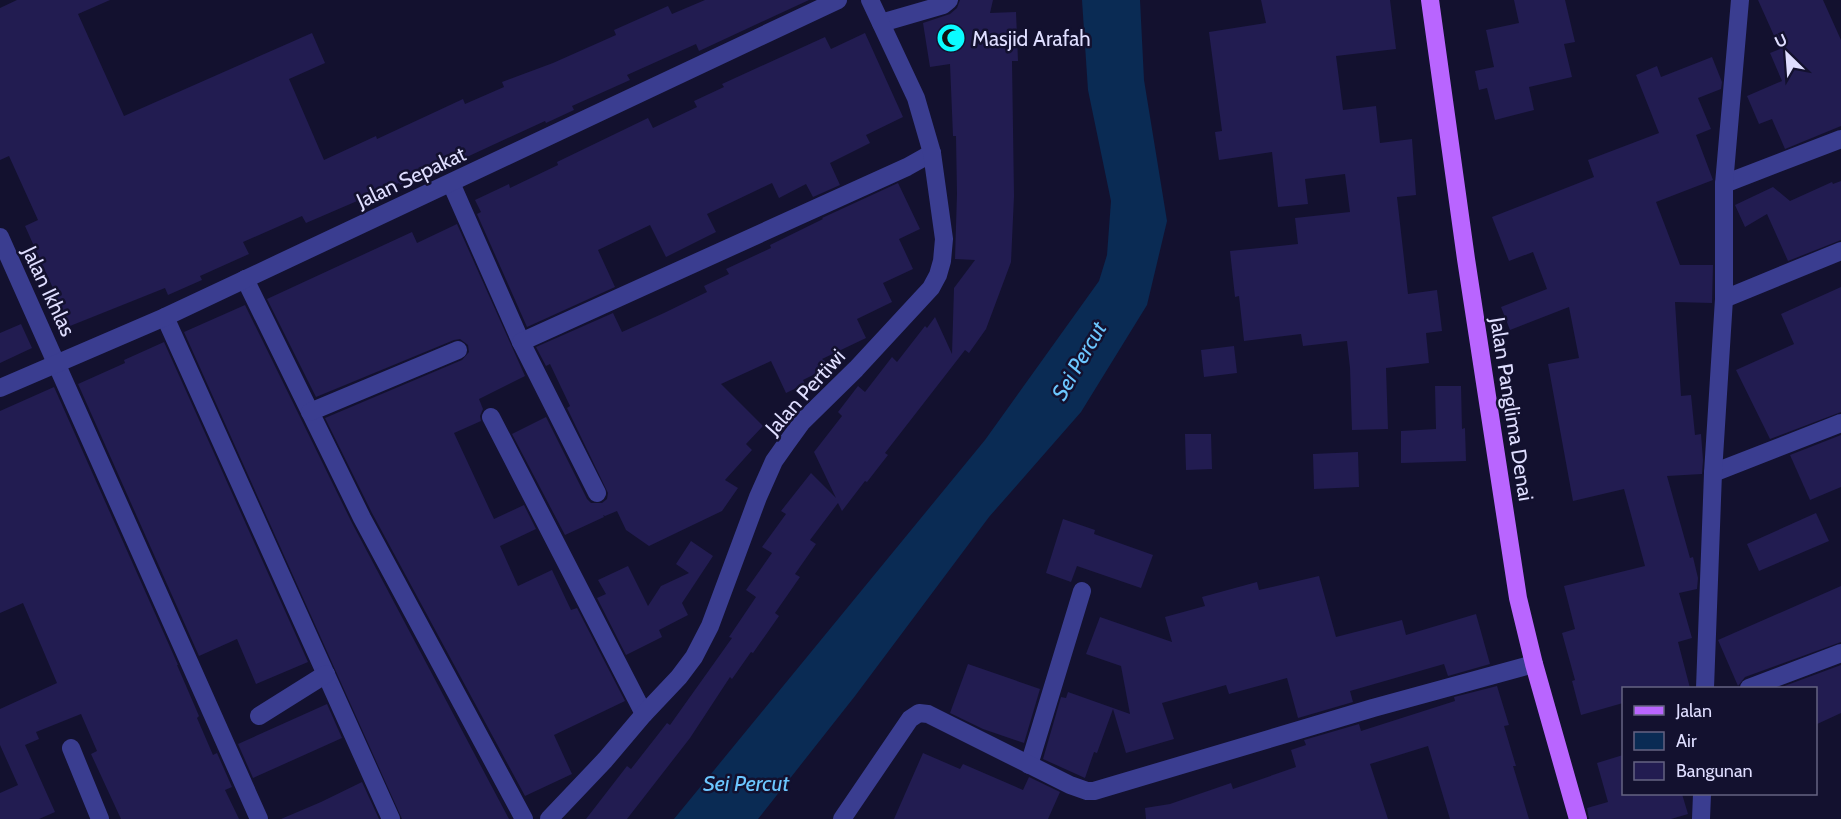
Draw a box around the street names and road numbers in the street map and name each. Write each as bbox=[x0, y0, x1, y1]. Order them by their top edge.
street label: Jalan Sepakat bbox=[351, 141, 470, 214]
street label: Jalan Ikhlas bbox=[17, 241, 81, 340]
street label: Jalan Panglima Denai bbox=[1485, 314, 1539, 503]
street label: Jalan Pertiwi bbox=[759, 344, 850, 441]

